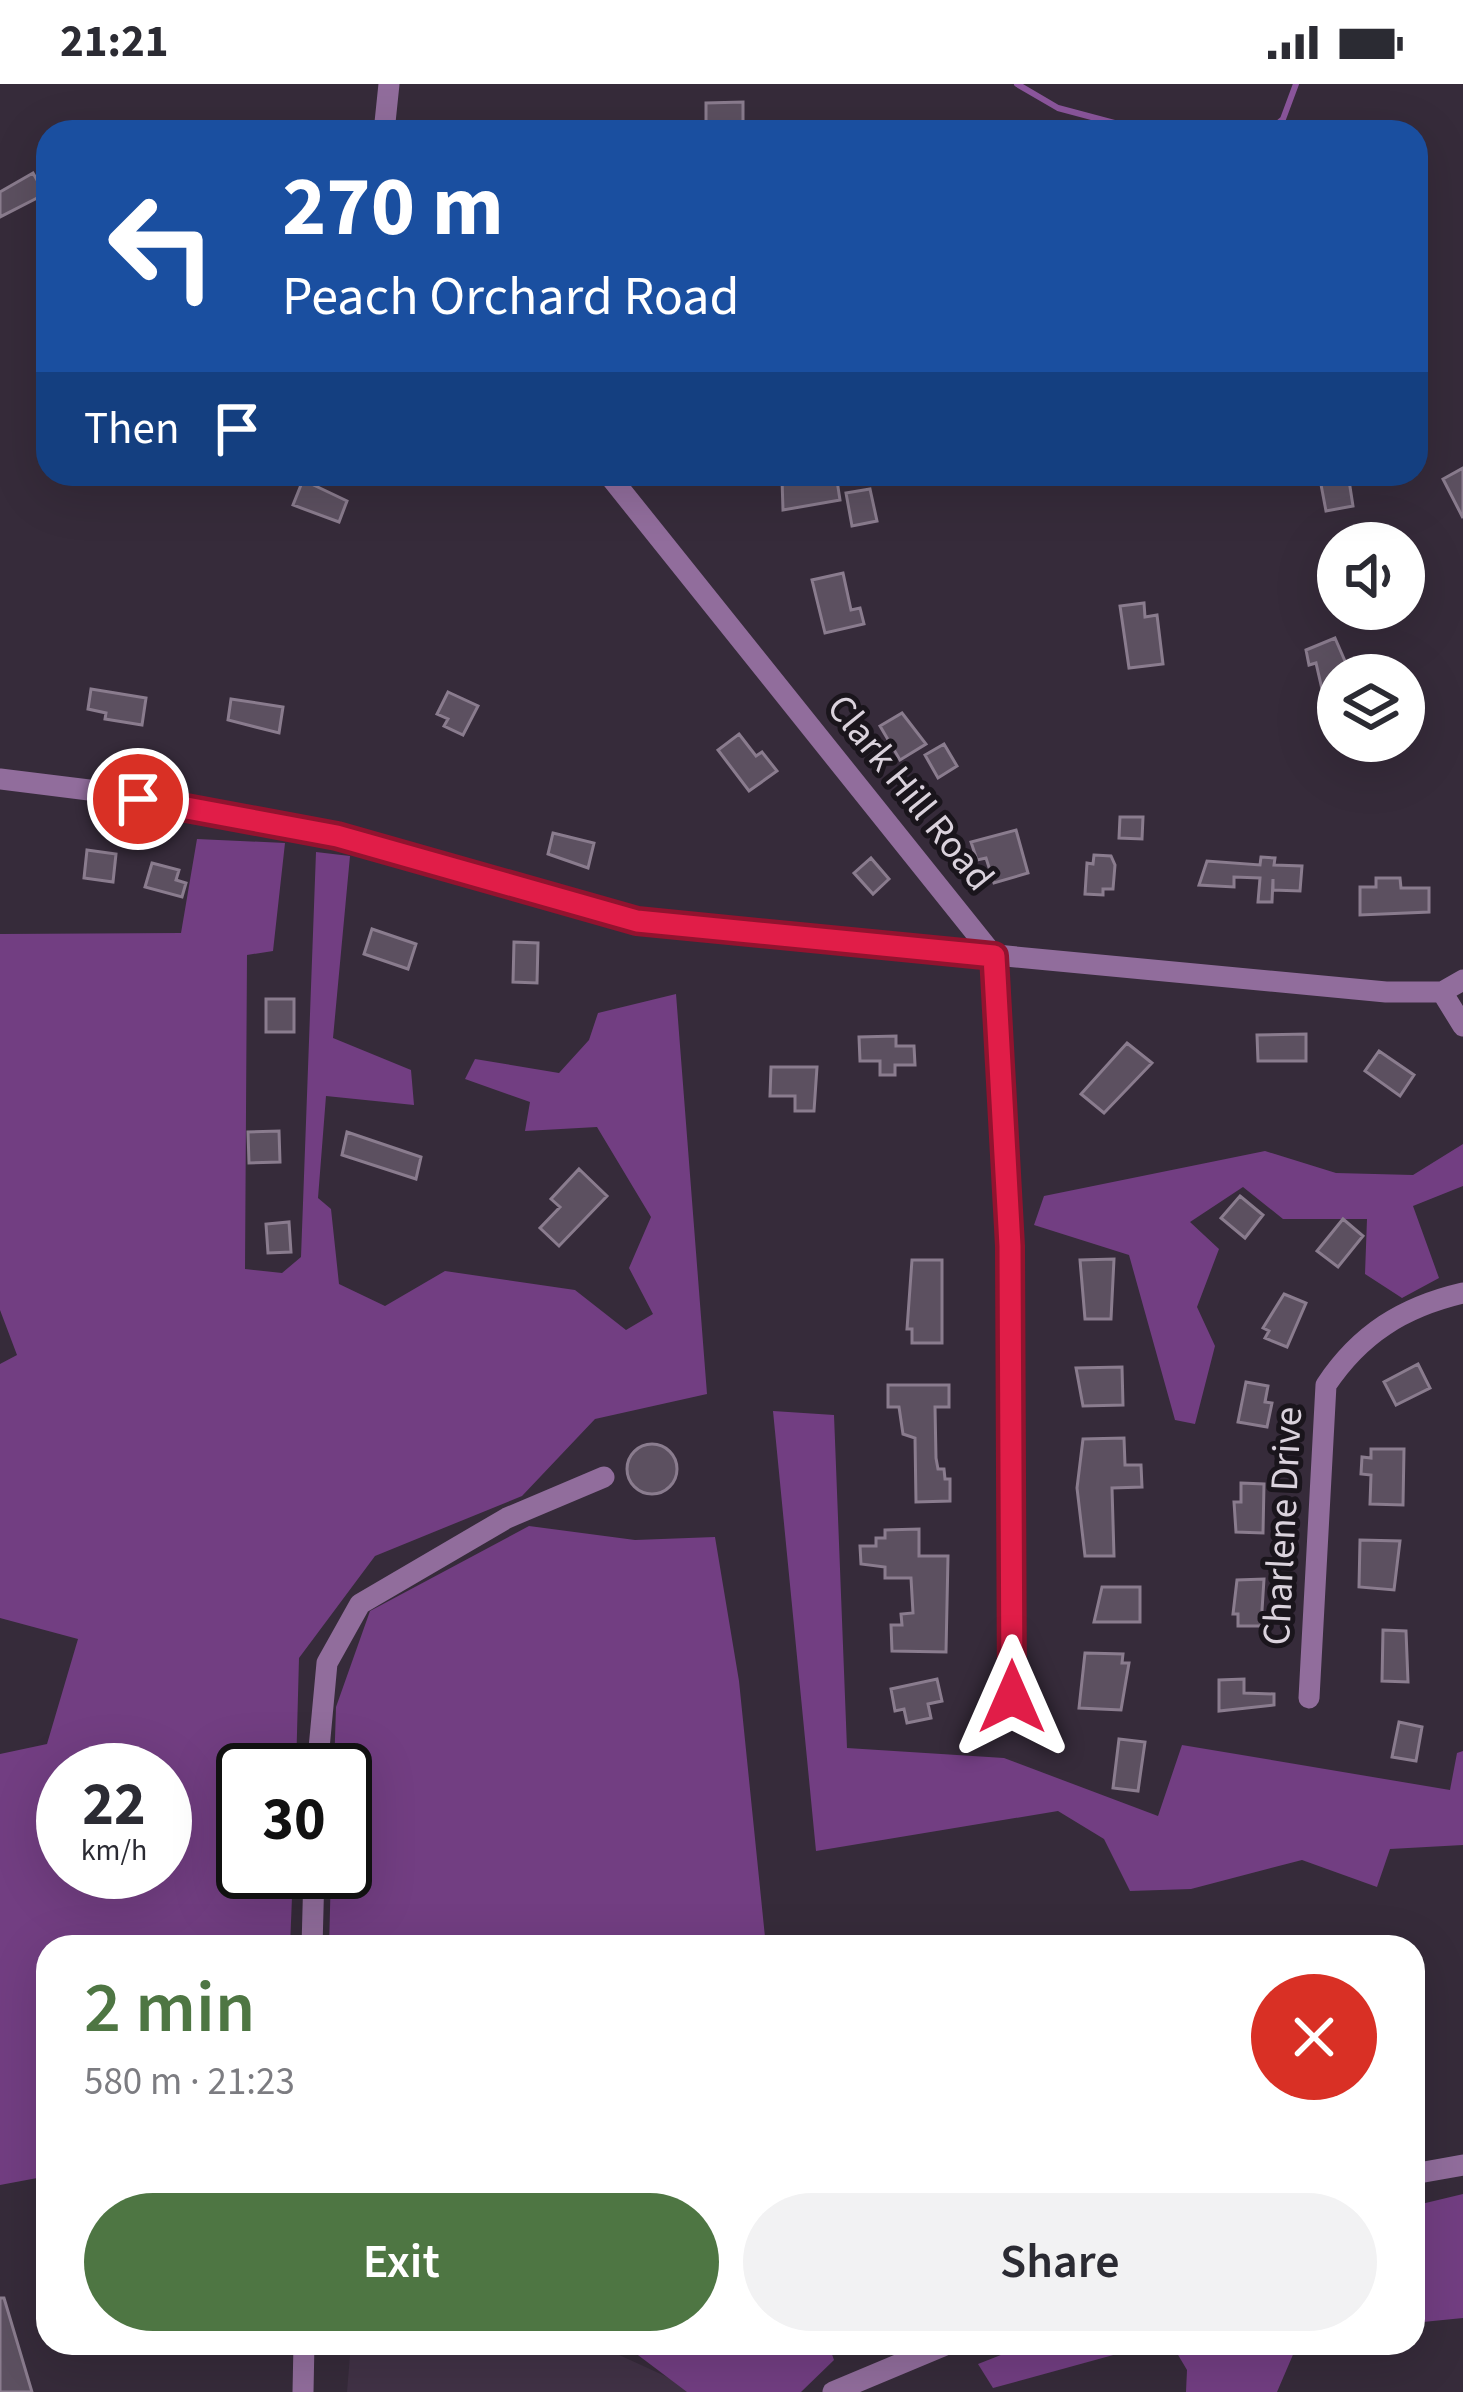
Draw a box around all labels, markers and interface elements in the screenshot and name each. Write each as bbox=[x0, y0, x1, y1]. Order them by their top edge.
text: 21:21 bbox=[60, 10, 169, 74]
text: 270 m bbox=[282, 148, 504, 268]
icon: left bbox=[84, 168, 240, 324]
text: Peach Orchard Road bbox=[282, 259, 739, 336]
icon: arrive bbox=[204, 396, 270, 462]
text: Then bbox=[84, 397, 180, 461]
map controls bbox=[1317, 522, 1425, 762]
button: sound bbox=[1317, 522, 1425, 630]
button: layers bbox=[1317, 654, 1425, 762]
street label: Clark Hill Road bbox=[813, 683, 1007, 903]
pin bbox=[87, 748, 189, 850]
icon: arrive bbox=[105, 766, 171, 832]
street label: Charlene Drive bbox=[1249, 1405, 1317, 1647]
position arrow bbox=[949, 1634, 1075, 1760]
speed limit sign: 30 bbox=[216, 1743, 372, 1899]
text: 22 bbox=[82, 1763, 146, 1848]
text: km/h bbox=[81, 1829, 147, 1872]
text: 2 min bbox=[84, 1957, 255, 2060]
button: close bbox=[1251, 1974, 1377, 2100]
text: 580 m · 21:23 bbox=[84, 2054, 295, 2110]
button: Exit bbox=[84, 2193, 719, 2331]
button: Share bbox=[743, 2193, 1377, 2331]

